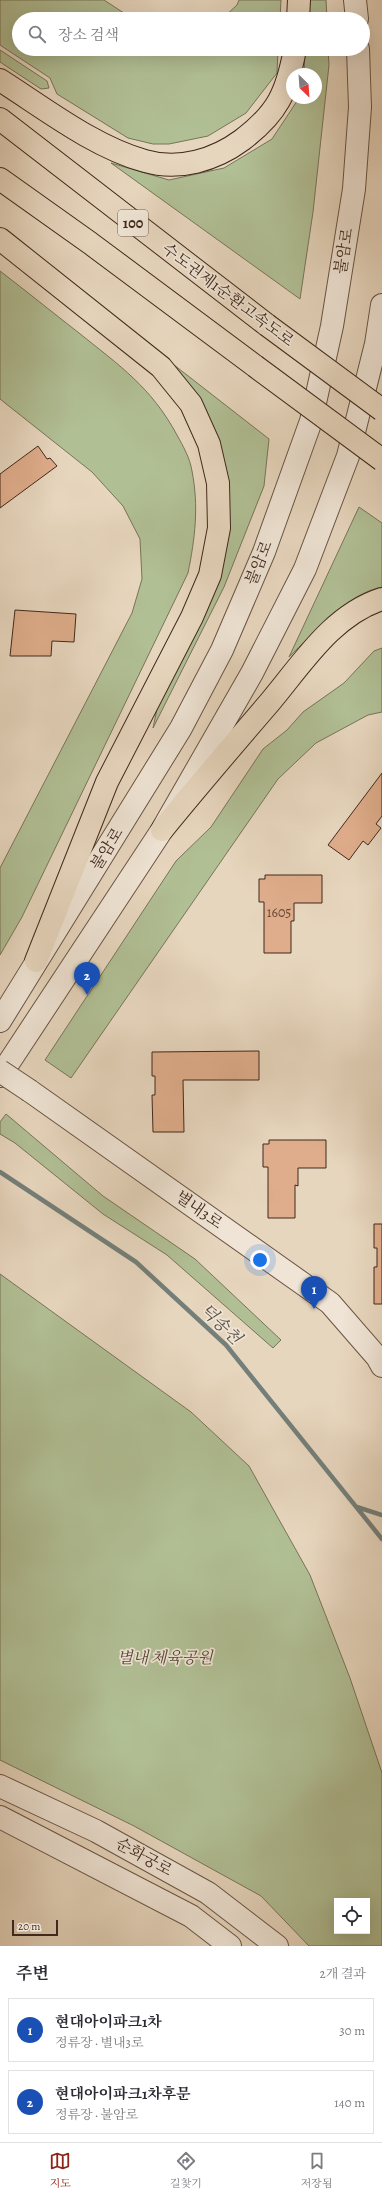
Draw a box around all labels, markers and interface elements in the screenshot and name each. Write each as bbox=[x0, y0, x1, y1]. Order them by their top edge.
search box bbox=[12, 12, 370, 56]
icon: search bbox=[26, 23, 48, 45]
text: 장소 검색 bbox=[58, 25, 119, 45]
north arrow bbox=[286, 68, 322, 104]
road number: 100 bbox=[118, 210, 148, 236]
street label: 불암로 bbox=[330, 226, 359, 276]
street label: 수도권제1순환고속도로 bbox=[157, 238, 299, 352]
street label: 불암로 bbox=[240, 537, 278, 589]
street label: 불암로 bbox=[85, 823, 129, 874]
house number: 1605 bbox=[267, 903, 291, 922]
pin: 2 bbox=[74, 962, 100, 995]
street label: 별내3로 bbox=[171, 1186, 227, 1235]
your location bbox=[250, 1250, 270, 1270]
pin: 1 bbox=[301, 1276, 327, 1309]
water label: 덕송천 bbox=[195, 1299, 248, 1350]
park label: 별내 체육공원 bbox=[117, 1647, 214, 1669]
street label: 순화궁로 bbox=[112, 1832, 177, 1882]
map controls bbox=[334, 1898, 370, 1934]
button: locate bbox=[334, 1898, 370, 1934]
scale bar bbox=[12, 1918, 58, 1937]
text: 20 m bbox=[18, 1919, 40, 1934]
text: 주변 bbox=[16, 1962, 49, 1985]
text: 2개 결과 bbox=[320, 1965, 366, 1982]
text: 현대아이파크1차 bbox=[55, 2012, 162, 2032]
text: 1 bbox=[28, 2022, 32, 2039]
text: 30 m bbox=[339, 2022, 365, 2039]
text: 정류장 · 별내3로 bbox=[55, 2034, 143, 2051]
text: 현대아이파크1차후문 bbox=[55, 2084, 191, 2104]
text: 2 bbox=[27, 2094, 33, 2111]
text: 140 m bbox=[334, 2094, 365, 2111]
text: 정류장 · 불암로 bbox=[55, 2106, 138, 2123]
tab: 지도 bbox=[49, 2150, 71, 2191]
tab: 길찾기 bbox=[170, 2150, 202, 2191]
tab: 저장됨 bbox=[301, 2150, 333, 2191]

